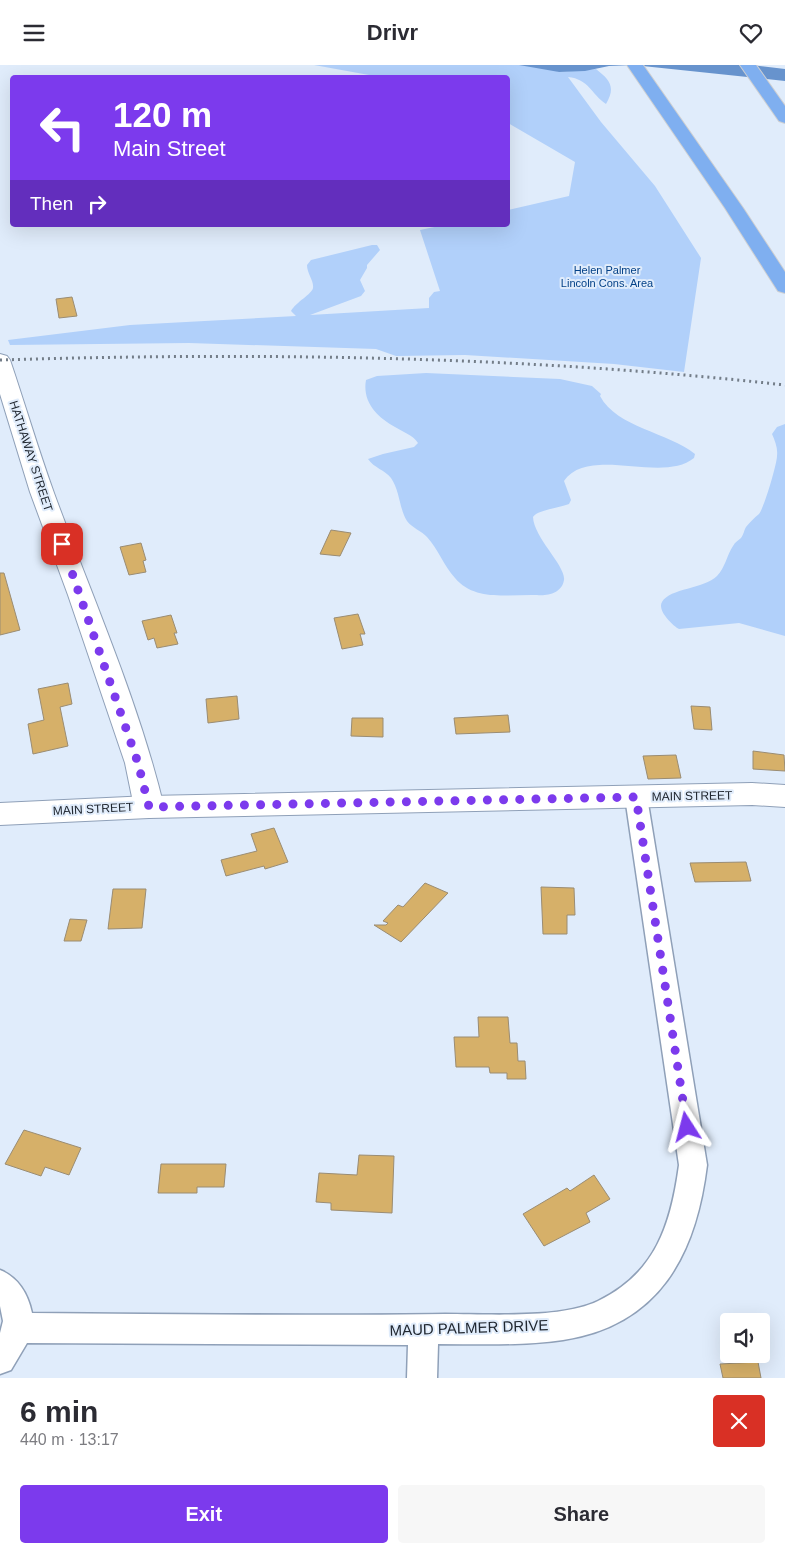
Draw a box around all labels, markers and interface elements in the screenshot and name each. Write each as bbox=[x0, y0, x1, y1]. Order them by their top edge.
icon: menu bbox=[20, 19, 48, 47]
icon: heart bbox=[737, 19, 765, 47]
text: Drivr bbox=[367, 20, 418, 45]
icon: left bbox=[30, 95, 95, 160]
text: 120 m bbox=[113, 95, 212, 134]
text: Main Street bbox=[113, 136, 226, 161]
icon: right bbox=[83, 190, 111, 218]
text: Then bbox=[30, 193, 73, 214]
park label: Helen Palmer Lincoln Cons. Area bbox=[561, 264, 654, 289]
street label: HATHAWAY STREET bbox=[6, 399, 56, 514]
pin bbox=[41, 523, 83, 565]
icon: arrive bbox=[48, 530, 76, 558]
street label: MAIN STREET bbox=[652, 788, 733, 804]
street label: MAIN STREET bbox=[52, 800, 134, 818]
position arrow bbox=[660, 1100, 712, 1152]
map controls bbox=[720, 1313, 770, 1363]
button: sound bbox=[720, 1313, 770, 1363]
street label: MAUD PALMER DRIVE bbox=[389, 1316, 549, 1339]
text: 6 min bbox=[20, 1395, 98, 1428]
button: close bbox=[713, 1395, 765, 1447]
text: 440 m · 13:17 bbox=[20, 1431, 119, 1448]
button: Exit bbox=[20, 1485, 388, 1543]
button: Share bbox=[398, 1485, 765, 1543]

